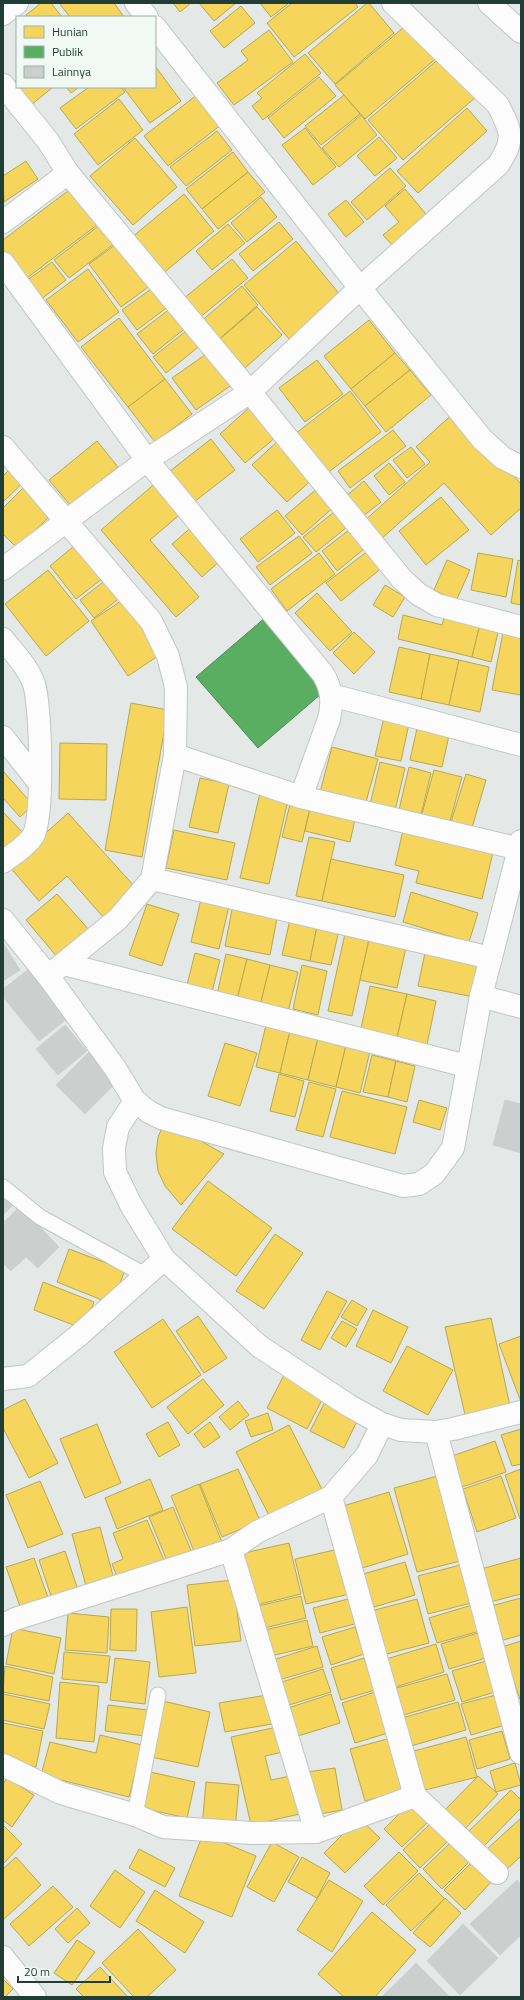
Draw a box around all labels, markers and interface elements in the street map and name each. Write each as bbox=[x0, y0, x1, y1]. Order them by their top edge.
legend bbox=[16, 16, 156, 88]
text: Hunian bbox=[52, 22, 88, 41]
text: Publik bbox=[52, 42, 83, 61]
text: Lainnya bbox=[52, 62, 91, 81]
scale bar bbox=[18, 1958, 110, 1984]
text: 20 m bbox=[24, 1962, 50, 1981]

